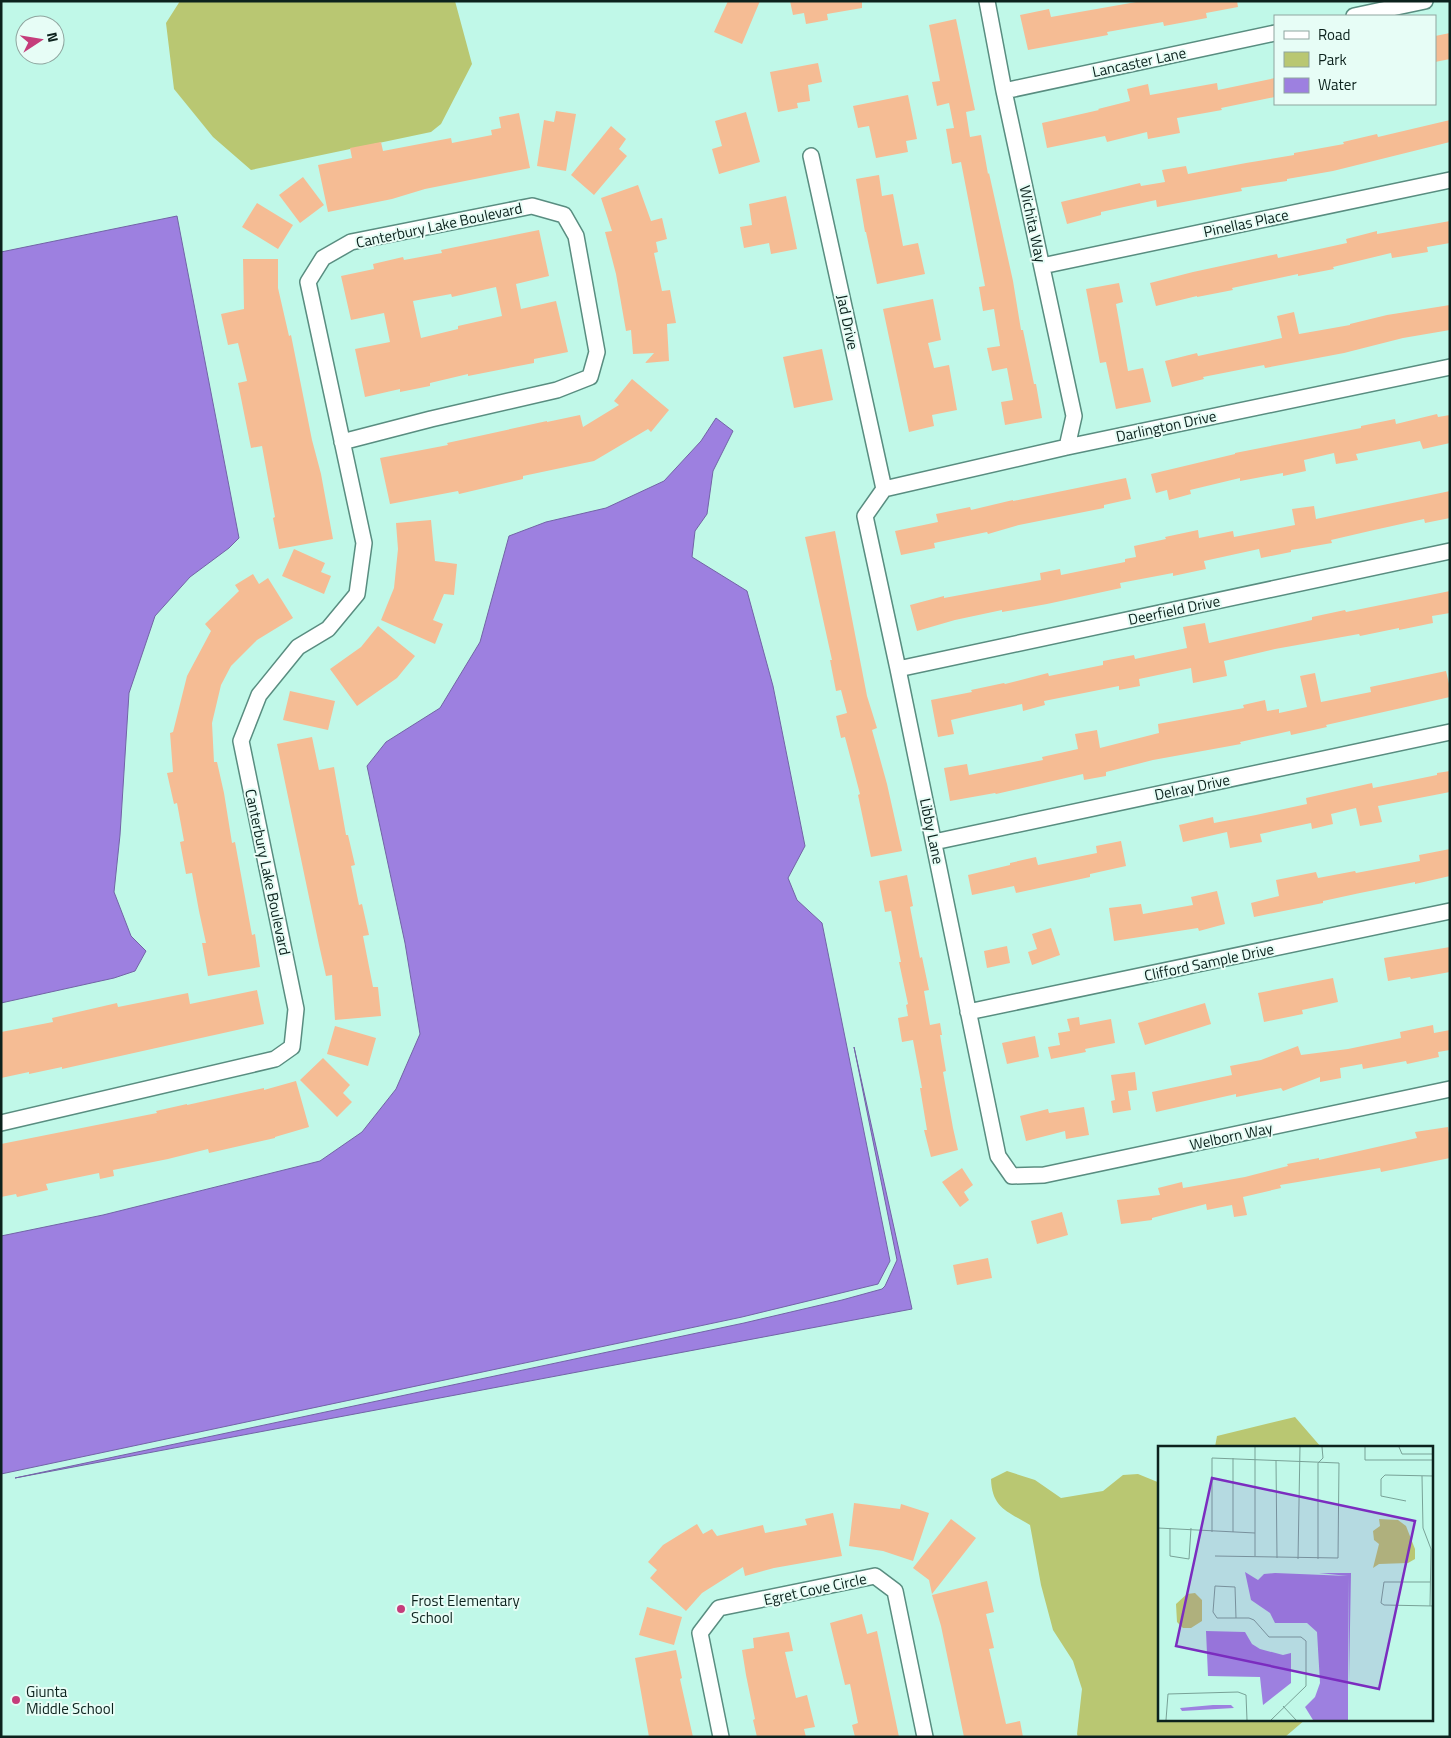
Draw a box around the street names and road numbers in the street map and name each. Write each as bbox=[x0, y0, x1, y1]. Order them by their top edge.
street label: Lancaster Lane bbox=[1090, 41, 1188, 83]
street label: Wichita Way bbox=[1014, 183, 1052, 265]
street label: Canterbury Lake Boulevard bbox=[354, 196, 524, 254]
street label: Pinellas Place bbox=[1201, 203, 1291, 243]
street label: Jad Drive bbox=[831, 292, 865, 352]
street label: Darlington Drive bbox=[1114, 404, 1218, 448]
street label: Deerfield Drive bbox=[1126, 589, 1222, 631]
street label: Delray Drive bbox=[1152, 768, 1232, 806]
street label: Canterbury Lake Boulevard bbox=[239, 787, 297, 957]
street label: Libby Lane bbox=[914, 796, 950, 866]
street label: Clifford Sample Drive bbox=[1142, 937, 1276, 987]
street label: Welborn Way bbox=[1187, 1116, 1275, 1156]
street label: Egret Cove Circle bbox=[761, 1567, 869, 1611]

